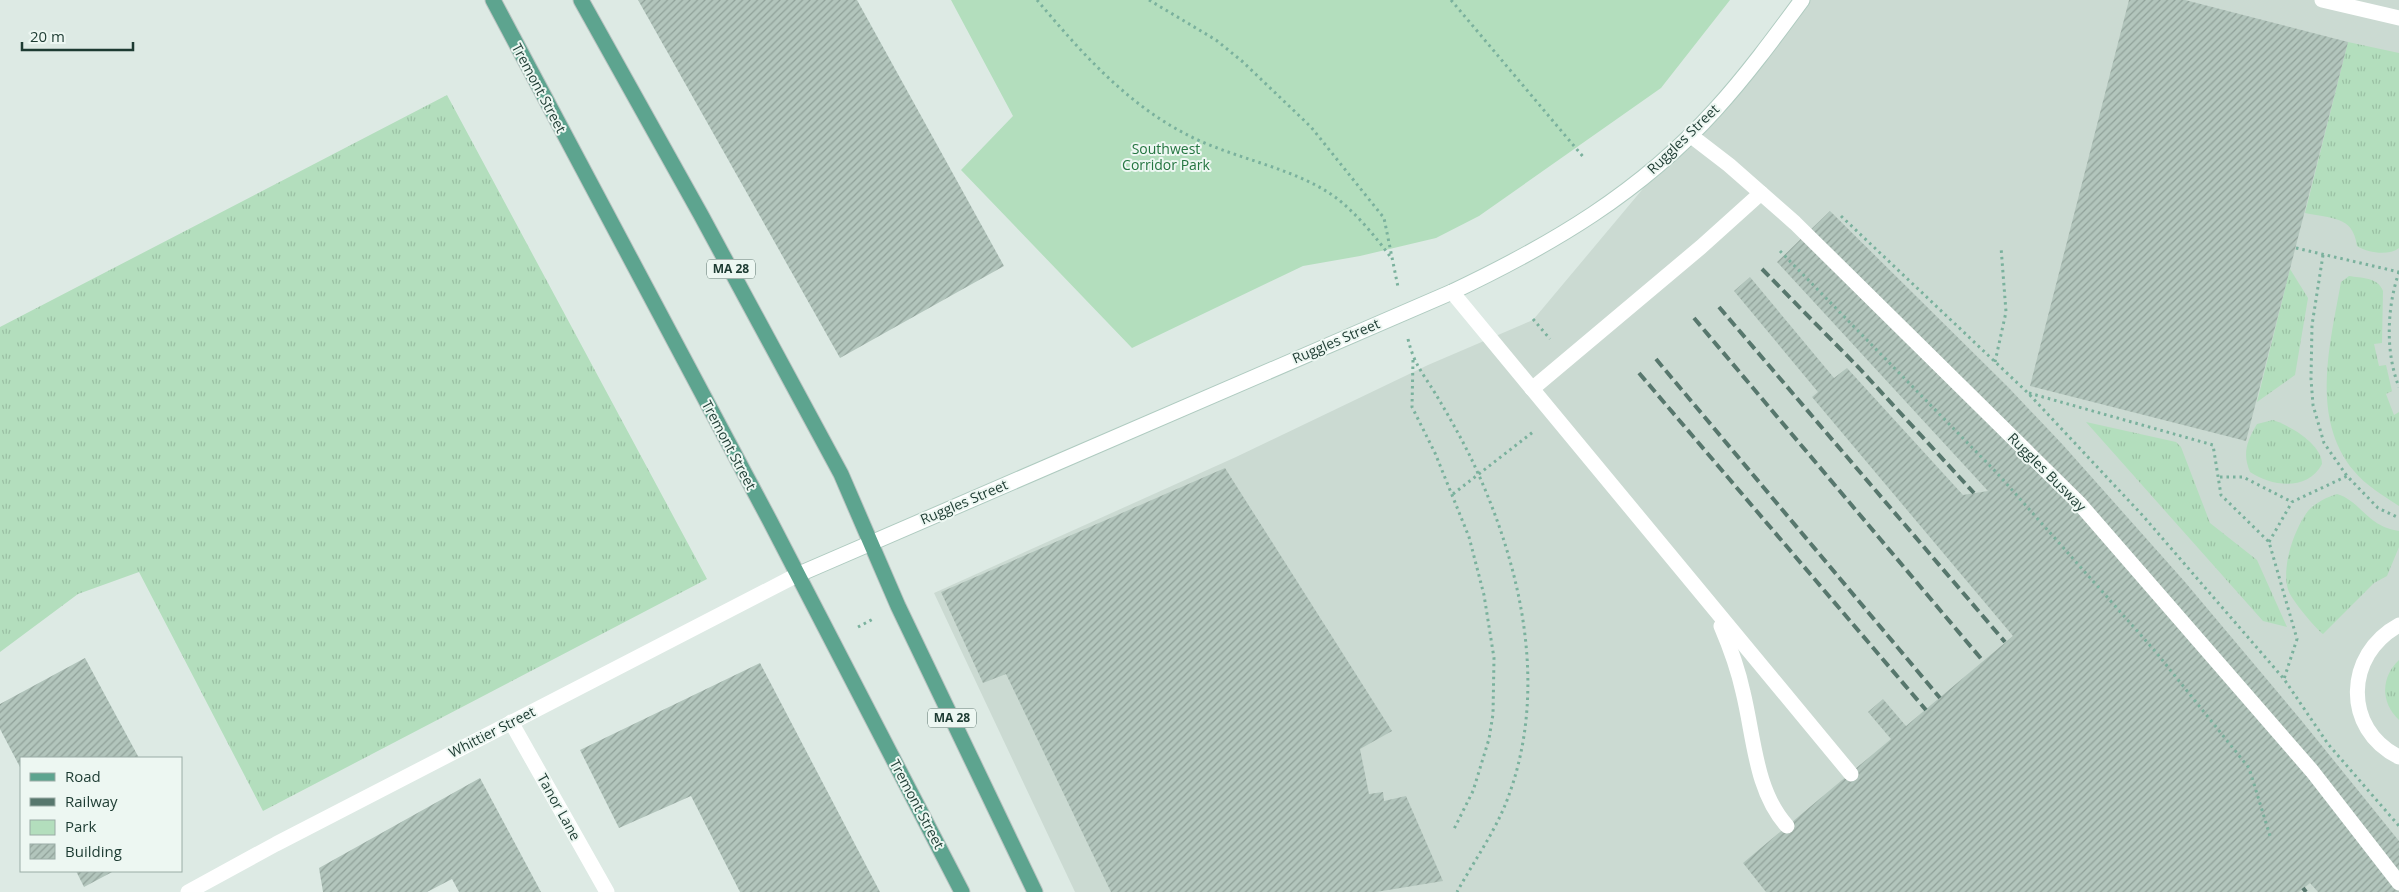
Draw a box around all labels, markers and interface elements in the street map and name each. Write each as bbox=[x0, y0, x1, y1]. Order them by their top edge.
scale bar bbox=[22, 20, 134, 52]
text: 20 m bbox=[30, 26, 65, 46]
street label: Tremont Street bbox=[508, 40, 571, 136]
street label: Ruggles Street bbox=[1643, 99, 1723, 178]
park label: Southwest Corridor Park bbox=[1122, 139, 1211, 174]
road number: MA 28 bbox=[707, 260, 755, 278]
street label: Ruggles Street bbox=[1289, 314, 1382, 368]
street label: Tremont Street bbox=[698, 397, 761, 493]
street label: Ruggles Busway bbox=[2004, 428, 2092, 516]
street label: Ruggles Street bbox=[917, 475, 1010, 529]
street label: Whittier Street bbox=[445, 702, 538, 762]
road number: MA 28 bbox=[928, 708, 976, 728]
street label: Tremont Street bbox=[886, 756, 949, 852]
legend bbox=[20, 757, 182, 872]
text: Road bbox=[65, 766, 101, 786]
street label: Tanor Lane bbox=[533, 770, 586, 844]
text: Railway bbox=[65, 791, 118, 811]
text: Park bbox=[65, 816, 96, 836]
text: Building bbox=[65, 841, 122, 861]

